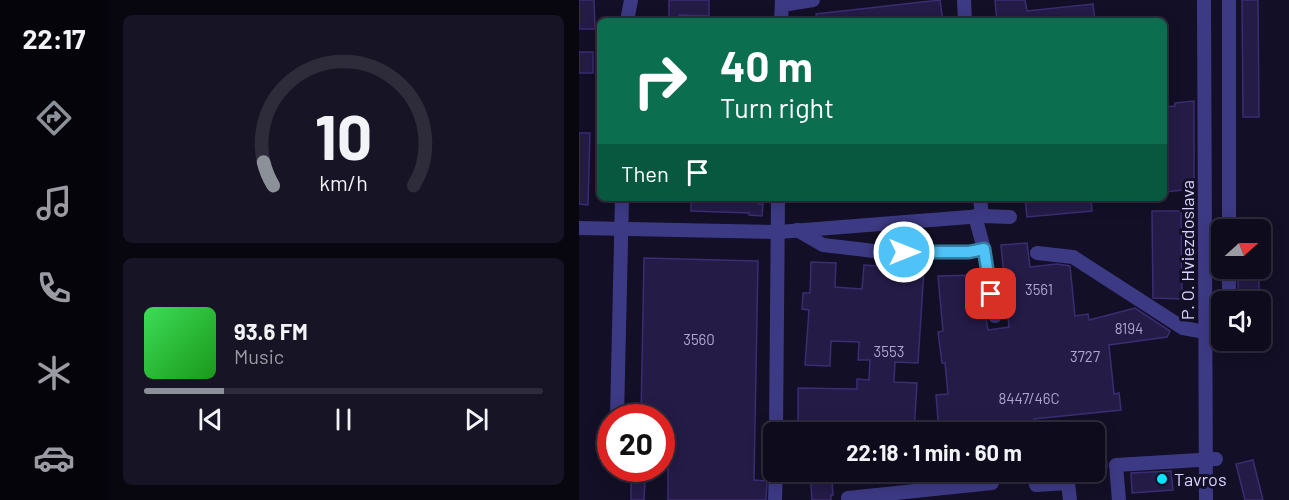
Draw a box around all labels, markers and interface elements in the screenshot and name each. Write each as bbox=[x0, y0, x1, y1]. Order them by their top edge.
text: 22:17 bbox=[22, 22, 86, 54]
text: 40 m bbox=[720, 40, 813, 90]
icon: right bbox=[621, 42, 699, 120]
text: Turn right bbox=[720, 91, 834, 123]
icon: directions bbox=[33, 97, 75, 139]
text: 10 bbox=[315, 98, 372, 172]
icon: arrive bbox=[681, 156, 714, 189]
text: Then bbox=[621, 160, 669, 186]
text: km/h bbox=[319, 170, 368, 195]
street label: P. O. Hviezdoslava bbox=[1176, 180, 1198, 320]
icon: music bbox=[33, 182, 75, 224]
north arrow bbox=[1211, 219, 1271, 279]
map controls bbox=[1211, 219, 1271, 351]
position arrow bbox=[872, 220, 936, 284]
icon: phone bbox=[33, 267, 75, 309]
pin bbox=[965, 268, 1016, 319]
icon: arrive bbox=[974, 277, 1007, 310]
house number: 3561 bbox=[1025, 280, 1053, 298]
button: sound bbox=[1211, 291, 1271, 351]
text: 93.6 FM bbox=[234, 318, 308, 344]
house number: 8194 bbox=[1115, 319, 1143, 337]
house number: 3560 bbox=[683, 330, 715, 348]
house number: 3553 bbox=[874, 342, 904, 360]
text: Music bbox=[234, 344, 284, 368]
house number: 3727 bbox=[1070, 347, 1100, 365]
icon: climate bbox=[33, 352, 75, 394]
house number: 8447/46C bbox=[998, 389, 1060, 407]
icon: previous bbox=[194, 403, 227, 436]
icon: pause bbox=[327, 403, 360, 436]
icon: next bbox=[460, 403, 493, 436]
speed limit sign: 20 bbox=[597, 404, 675, 482]
icon: car bbox=[33, 437, 75, 479]
text: 22:18 · 1 min · 60 m bbox=[846, 439, 1022, 465]
place label: Tavros bbox=[1174, 468, 1227, 490]
marker: Tavros bbox=[1155, 472, 1169, 486]

